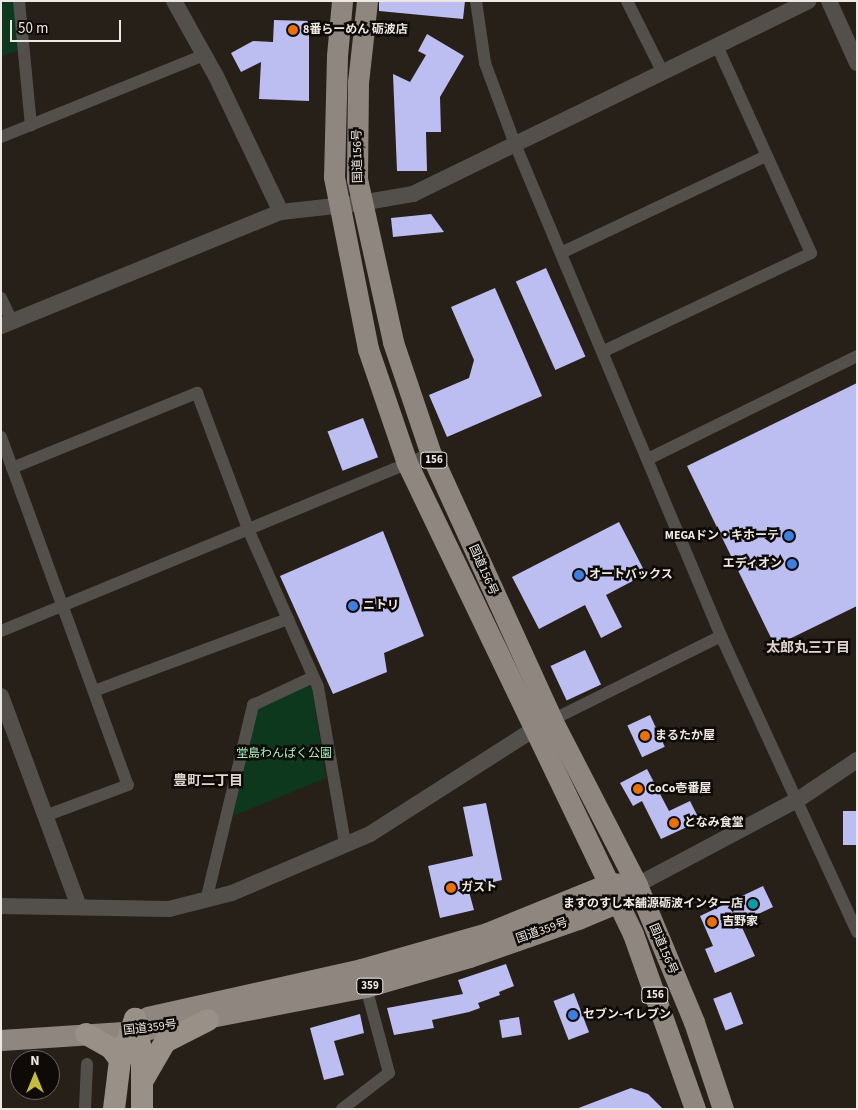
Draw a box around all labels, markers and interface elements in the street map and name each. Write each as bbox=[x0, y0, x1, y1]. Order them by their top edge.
scale bar bbox=[12, 10, 124, 42]
text: 50 m bbox=[18, 18, 48, 39]
place label: 8番らーめん 砺波店 bbox=[303, 23, 408, 37]
marker: 8番らーめん 砺波店 bbox=[287, 24, 299, 36]
street label: 国道156号 bbox=[350, 129, 366, 183]
road number: 156 bbox=[420, 452, 448, 468]
place label: MEGAドン・キホーテ bbox=[665, 529, 779, 543]
marker: MEGAドン・キホーテ bbox=[783, 530, 795, 542]
street label: 国道156号 bbox=[465, 542, 501, 598]
place label: エディオン bbox=[722, 557, 782, 571]
marker: エディオン bbox=[786, 558, 798, 570]
place label: オートバックス bbox=[589, 568, 673, 582]
marker: オートバックス bbox=[573, 569, 585, 581]
place label: ニトリ bbox=[363, 599, 399, 613]
marker: ニトリ bbox=[347, 600, 359, 612]
district label: 太郎丸三丁目 bbox=[766, 640, 850, 656]
place label: まるたか屋 bbox=[655, 729, 715, 743]
marker: まるたか屋 bbox=[639, 730, 651, 742]
park label: 堂島わんぱく公園 bbox=[236, 747, 332, 761]
district label: 豊町二丁目 bbox=[173, 773, 243, 789]
place label: CoCo壱番屋 bbox=[648, 782, 711, 796]
marker: CoCo壱番屋 bbox=[632, 783, 644, 795]
place label: となみ食堂 bbox=[684, 816, 744, 830]
marker: となみ食堂 bbox=[668, 817, 680, 829]
place label: ガスト bbox=[461, 881, 497, 895]
marker: ガスト bbox=[445, 882, 457, 894]
place label: ますのすし本舗源砺波インター店 bbox=[563, 897, 743, 911]
marker: ますのすし本舗源砺波インター店 bbox=[747, 898, 759, 910]
street label: 国道359号 bbox=[514, 915, 570, 947]
place label: 吉野家 bbox=[722, 915, 758, 929]
marker: 吉野家 bbox=[706, 916, 718, 928]
street label: 国道156号 bbox=[646, 921, 680, 977]
road number: 359 bbox=[356, 978, 384, 994]
road number: 156 bbox=[641, 986, 669, 1004]
place label: セブン-イレブン bbox=[583, 1008, 671, 1022]
marker: セブン-イレブン bbox=[567, 1009, 579, 1021]
street label: 国道359号 bbox=[122, 1018, 178, 1038]
north arrow bbox=[10, 1050, 60, 1100]
text: N bbox=[30, 1051, 40, 1071]

